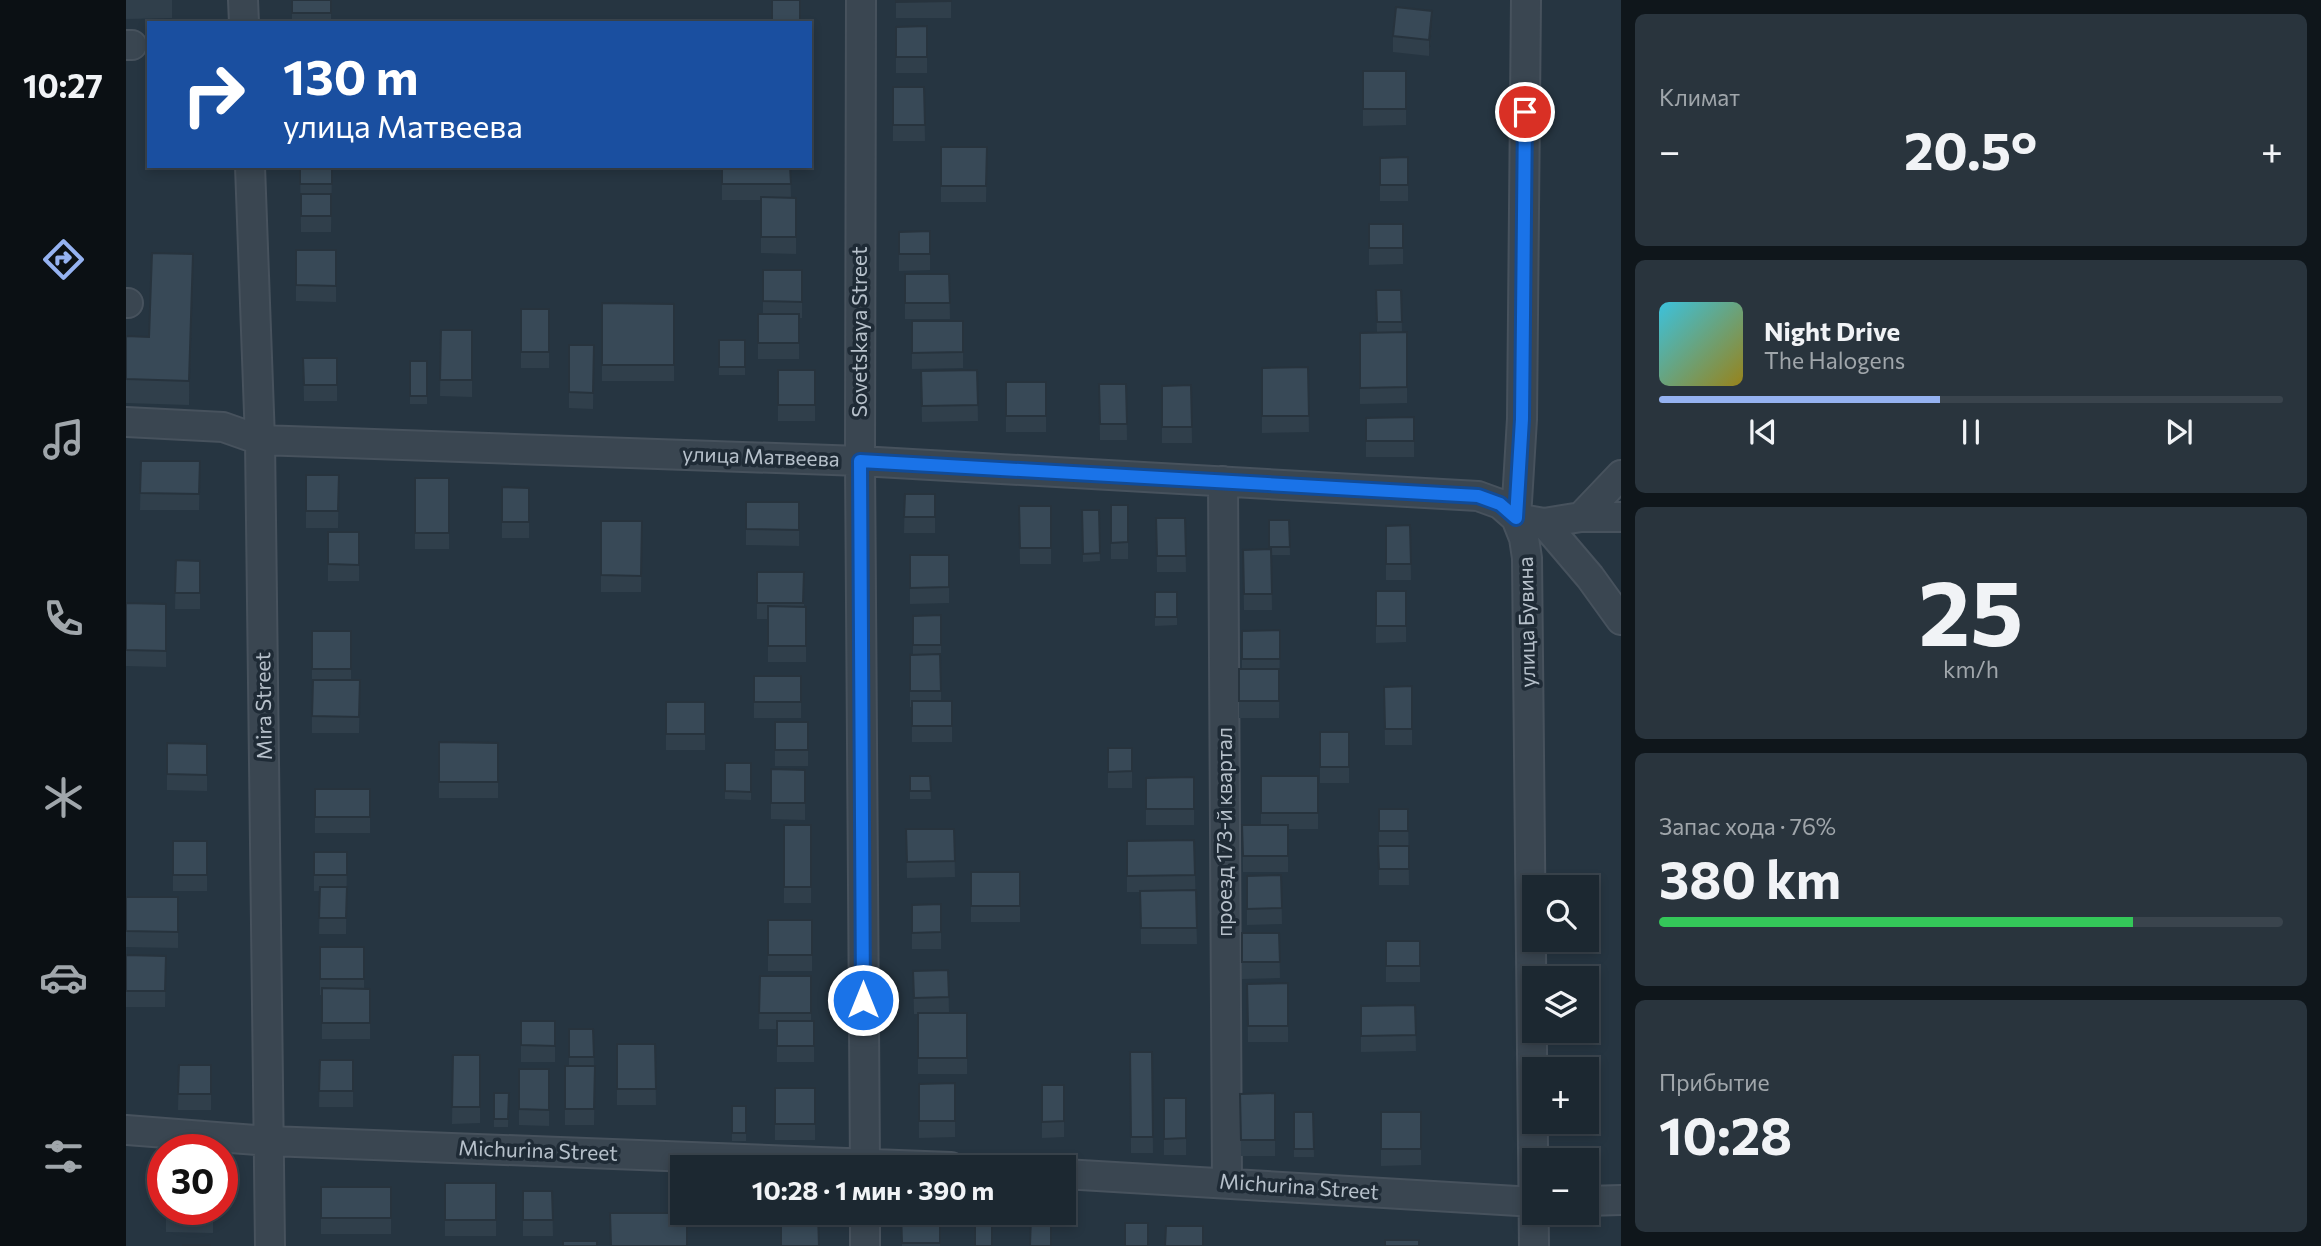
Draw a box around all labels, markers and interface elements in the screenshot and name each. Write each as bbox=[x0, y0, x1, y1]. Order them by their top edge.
text: 130 m bbox=[283, 45, 418, 105]
icon: right bbox=[168, 49, 259, 140]
text: 10:27 bbox=[23, 65, 103, 105]
pin bbox=[1495, 82, 1555, 142]
text: Климат bbox=[1659, 83, 1740, 111]
icon: arrive bbox=[1506, 93, 1544, 131]
text: улица Матвеева bbox=[283, 105, 523, 145]
text: 20.5° bbox=[1904, 117, 2037, 181]
text: − bbox=[1659, 126, 1681, 173]
text: + bbox=[2261, 126, 2283, 173]
icon: directions bbox=[39, 235, 88, 284]
street label: Sovetskaya Street bbox=[846, 246, 871, 418]
text: Night Drive bbox=[1764, 315, 1900, 346]
text: The Halogens bbox=[1764, 346, 1905, 374]
icon: previous bbox=[1744, 413, 1782, 451]
icon: pause bbox=[1952, 413, 1990, 451]
icon: next bbox=[2160, 413, 2198, 451]
icon: music bbox=[39, 415, 88, 464]
street label: улица Матвеева bbox=[682, 440, 840, 471]
text: 25 bbox=[1919, 553, 2023, 665]
street label: улица Бувина bbox=[1512, 556, 1539, 688]
icon: phone bbox=[39, 594, 88, 643]
street label: Mira Street bbox=[249, 652, 276, 760]
text: km/h bbox=[1943, 655, 1999, 683]
street label: проезд 173-й квартал bbox=[1211, 727, 1236, 937]
icon: climate bbox=[39, 773, 88, 822]
text: Запас хода · 76% bbox=[1659, 812, 1836, 840]
text: 380 km bbox=[1659, 846, 1841, 910]
map controls bbox=[1522, 875, 1599, 1225]
button: search bbox=[1522, 875, 1599, 952]
icon: car bbox=[39, 953, 88, 1002]
position arrow bbox=[826, 963, 900, 1037]
button: layers bbox=[1522, 966, 1599, 1043]
button: + bbox=[1522, 1057, 1599, 1134]
text: Прибытие bbox=[1659, 1068, 1770, 1096]
text: 10:28 bbox=[1659, 1102, 1792, 1166]
icon: filters bbox=[39, 1132, 88, 1181]
speed limit sign: 30 bbox=[147, 1134, 238, 1225]
street label: Michurina Street bbox=[458, 1134, 618, 1165]
button: − bbox=[1522, 1148, 1599, 1225]
street label: Michurina Street bbox=[1219, 1167, 1380, 1204]
text: 10:28 · 1 мин · 390 m bbox=[752, 1174, 994, 1205]

